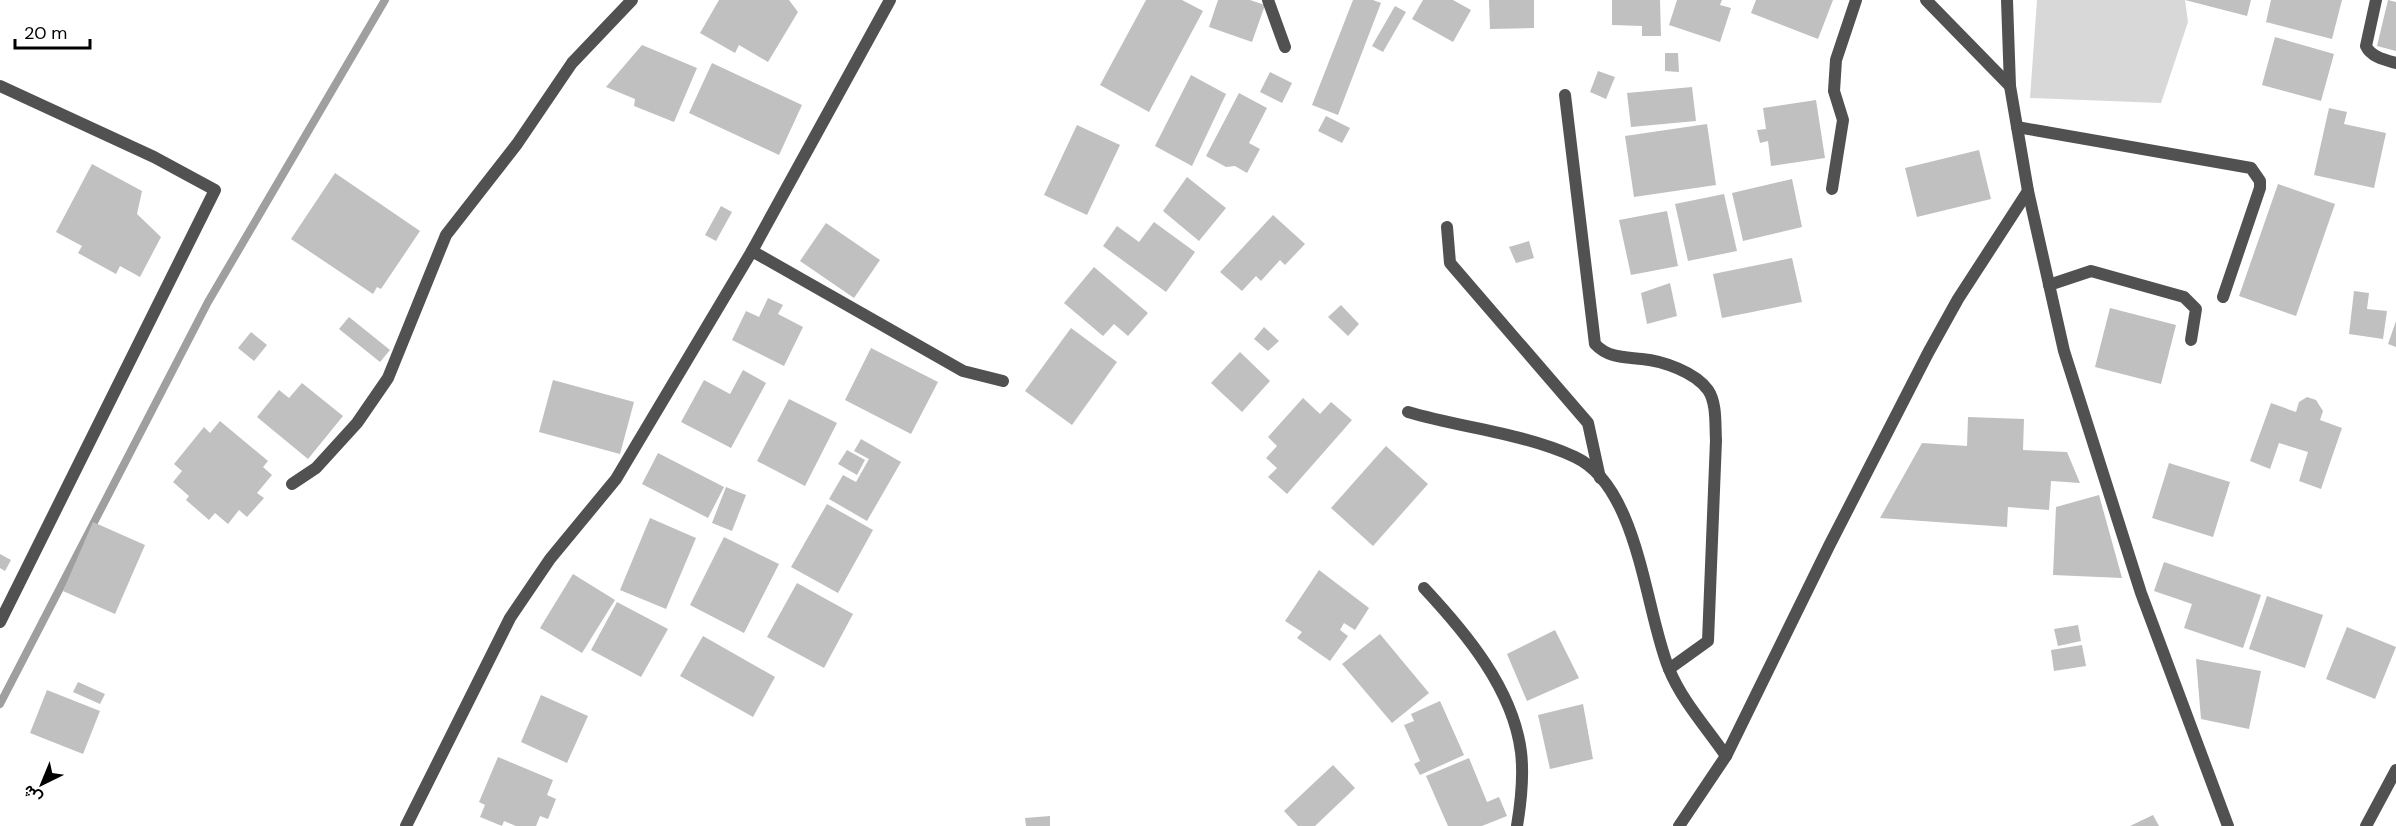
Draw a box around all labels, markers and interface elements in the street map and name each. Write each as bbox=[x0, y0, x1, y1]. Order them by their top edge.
scale bar bbox=[15, 12, 90, 50]
text: 20 m bbox=[24, 21, 67, 45]
north arrow bbox=[12, 754, 72, 814]
text: ش bbox=[18, 780, 46, 809]

